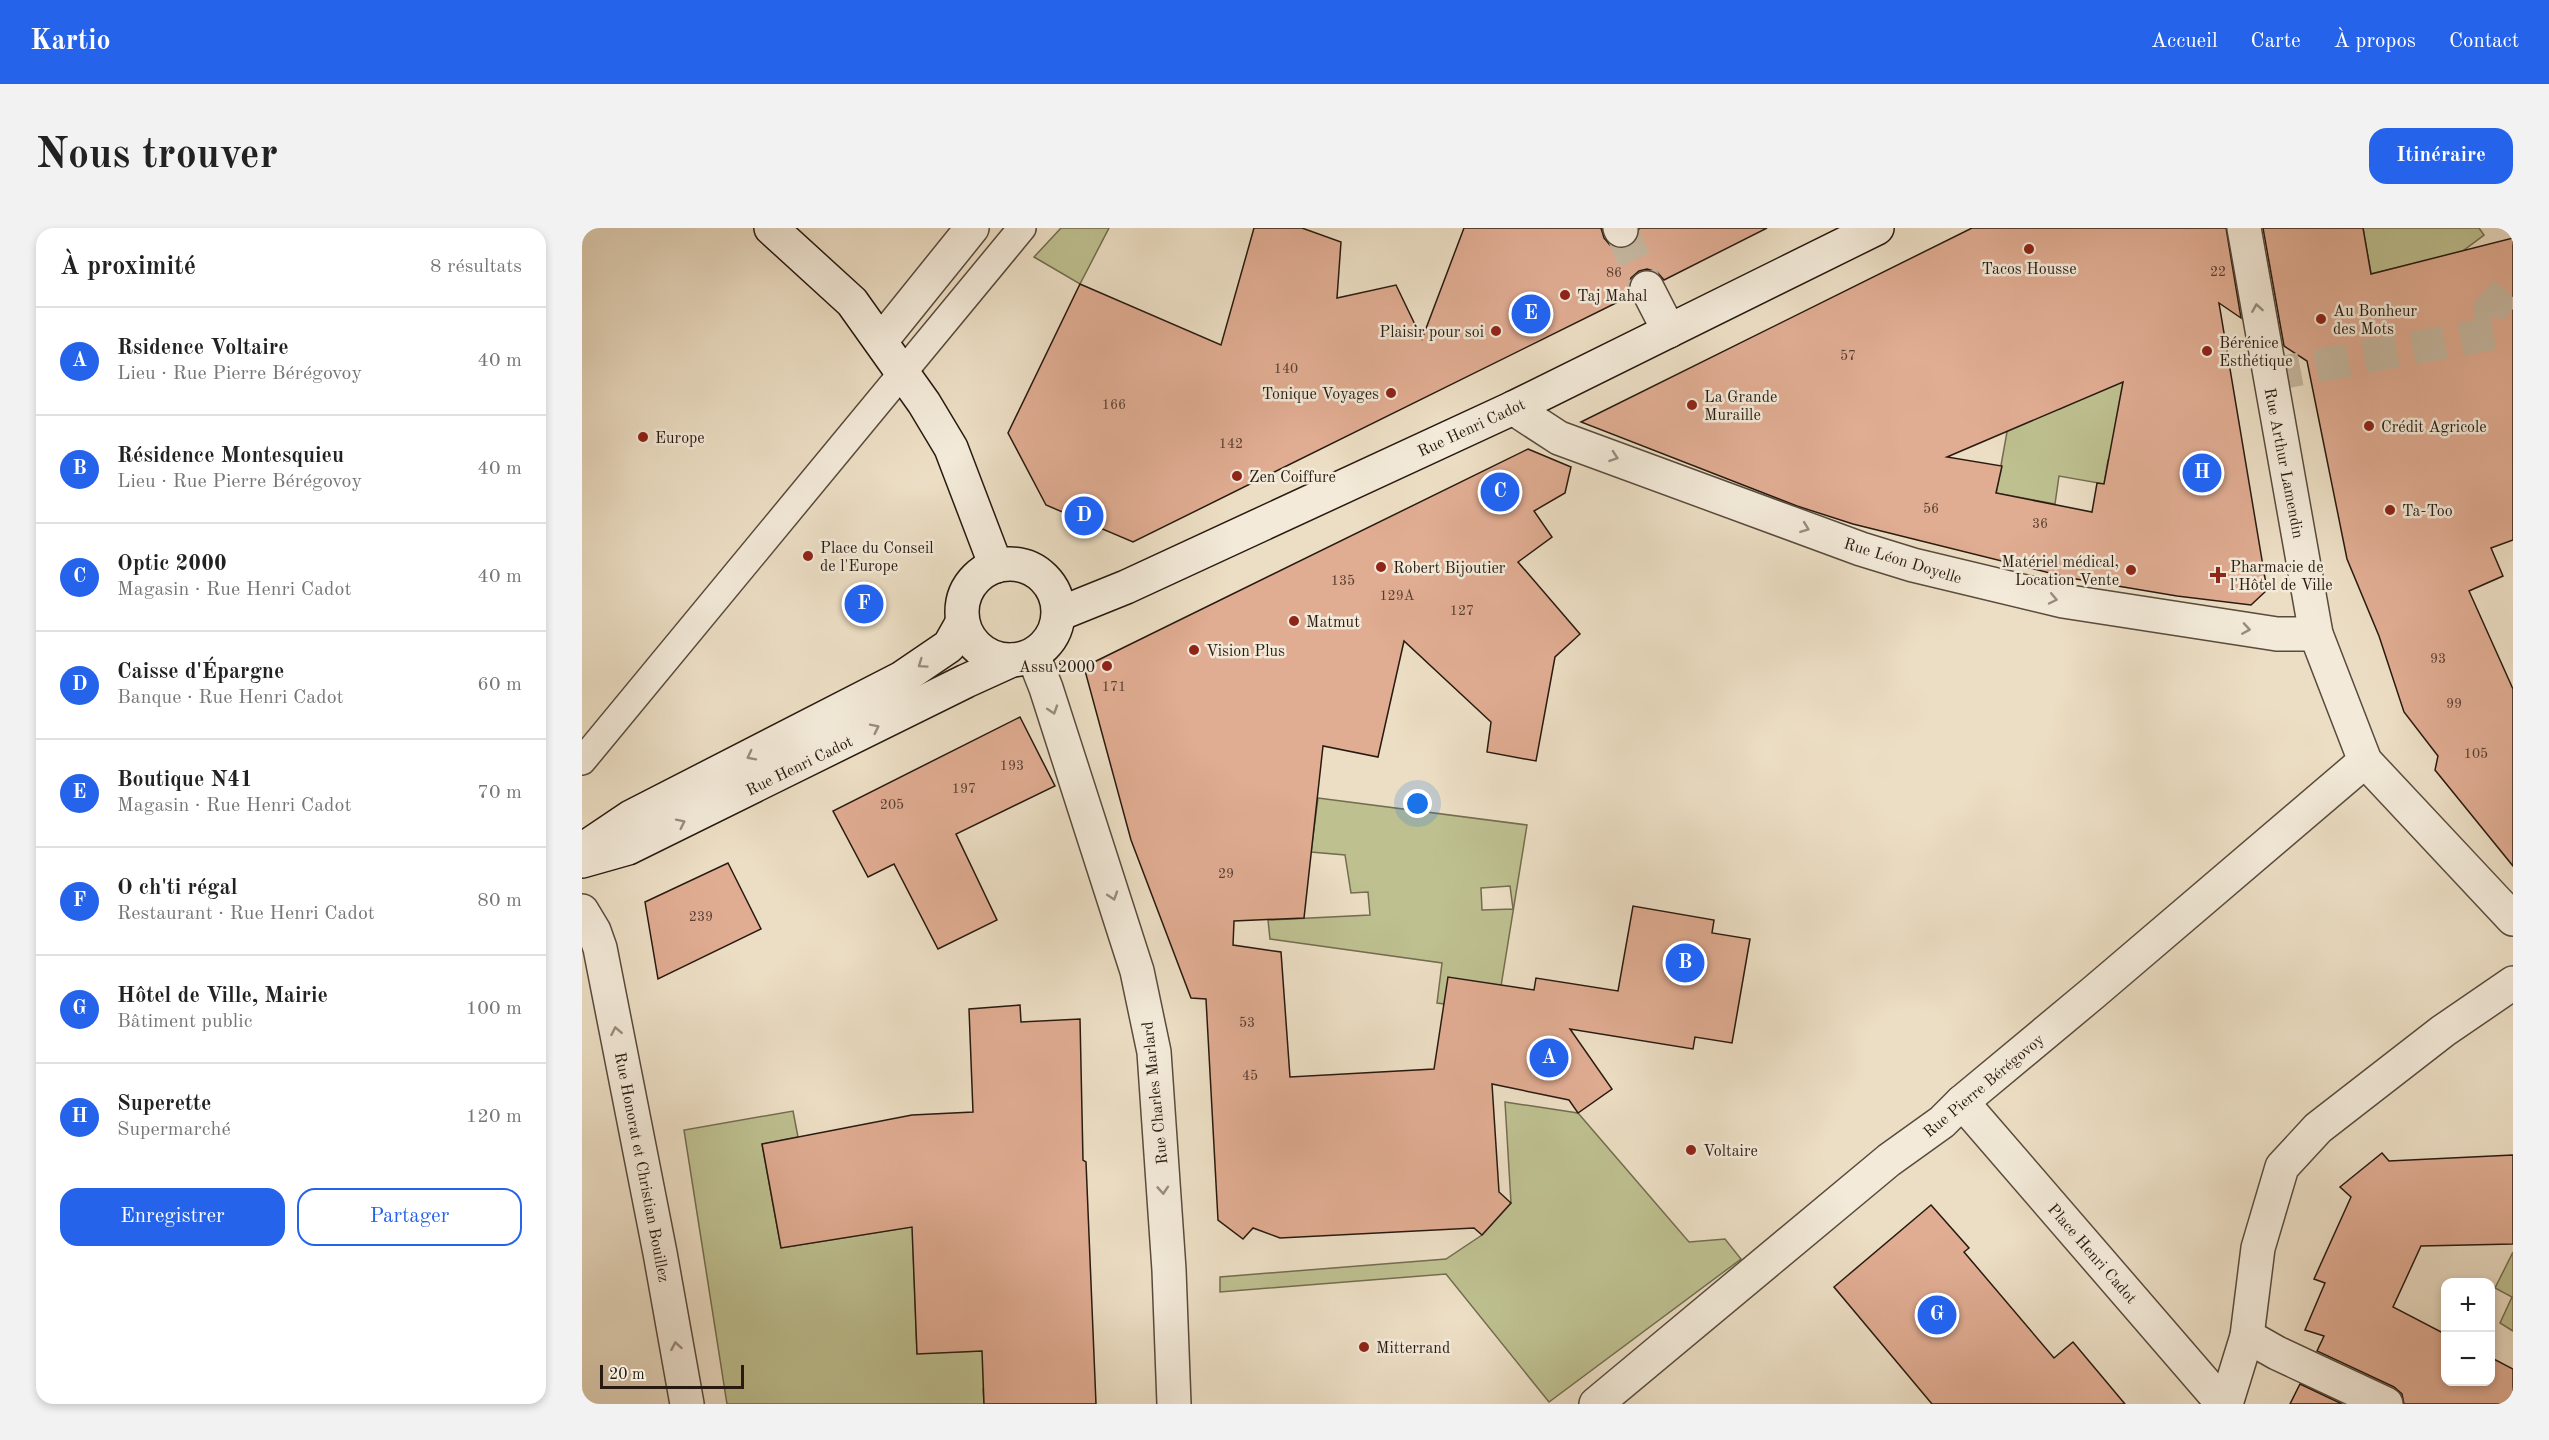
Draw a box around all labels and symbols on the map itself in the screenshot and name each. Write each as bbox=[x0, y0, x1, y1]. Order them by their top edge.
marker: Tacos Housse bbox=[2022, 242, 2036, 256]
place label: Tacos Housse bbox=[1981, 262, 2077, 278]
house number: 22 bbox=[2210, 265, 2226, 279]
house number: 86 bbox=[1606, 266, 1622, 280]
marker: Taj Mahal bbox=[1558, 288, 1572, 302]
place label: Taj Mahal bbox=[1577, 289, 1647, 305]
pin: E bbox=[1512, 292, 1550, 337]
one-way arrow bbox=[2251, 303, 2264, 313]
place label: Au Bonheur des Mots bbox=[2333, 304, 2417, 338]
marker: Au Bonheur des Mots bbox=[2314, 312, 2328, 326]
marker: Plaisir pour soi bbox=[1489, 324, 1503, 338]
place label: Plaisir pour soi bbox=[1379, 325, 1484, 341]
place label: Bérénice Esthétique bbox=[2219, 336, 2293, 370]
marker: Bérénice Esthétique bbox=[2200, 344, 2214, 358]
house number: 57 bbox=[1840, 349, 1856, 363]
house number: 140 bbox=[1274, 362, 1298, 376]
marker: Tonique Voyages bbox=[1384, 386, 1398, 400]
place label: Tonique Voyages bbox=[1262, 387, 1379, 403]
street label: Rue Arthur Lamendin bbox=[2261, 387, 2306, 540]
place label: La Grande Muraille bbox=[1704, 390, 1777, 424]
street label: Rue Henri Cadot bbox=[1416, 397, 1528, 461]
house number: 166 bbox=[1102, 398, 1126, 412]
marker: La Grande Muraille bbox=[1685, 398, 1699, 412]
marker: Crédit Agricole bbox=[2362, 419, 2376, 433]
place label: Crédit Agricole bbox=[2381, 420, 2487, 436]
marker: Europe bbox=[636, 430, 650, 444]
place label: Europe bbox=[655, 431, 705, 447]
house number: 142 bbox=[1219, 437, 1243, 451]
one-way arrow bbox=[1608, 450, 1619, 463]
pin: H bbox=[2182, 450, 2222, 496]
marker: Zen Coiffure bbox=[1230, 469, 1244, 483]
place label: Zen Coiffure bbox=[1249, 470, 1336, 486]
pin: C bbox=[1480, 470, 1520, 514]
pin: D bbox=[1064, 494, 1104, 538]
house number: 56 bbox=[1923, 502, 1939, 516]
marker: Ta-Too bbox=[2383, 503, 2397, 517]
place label: Ta-Too bbox=[2402, 504, 2453, 520]
house number: 36 bbox=[2032, 517, 2048, 531]
one-way arrow bbox=[1799, 521, 1810, 533]
street label: Rue Léon Doyelle bbox=[1842, 536, 1963, 587]
place label: Place du Conseil de l'Europe bbox=[820, 541, 934, 575]
marker: Place du Conseil de l'Europe bbox=[801, 549, 815, 563]
place label: Matériel médical, Location Vente bbox=[2001, 555, 2119, 589]
marker: Robert Bijoutier bbox=[1374, 560, 1388, 574]
place label: Pharmacie de l'Hôtel de Ville bbox=[2230, 560, 2333, 594]
place label: Robert Bijoutier bbox=[1393, 561, 1506, 577]
marker: Matériel médical, Location Vente bbox=[2124, 563, 2138, 577]
marker: Pharmacie de l'Hôtel de Ville bbox=[2211, 568, 2225, 582]
house number: 135 bbox=[1331, 574, 1355, 588]
pin: F bbox=[844, 582, 884, 626]
house number: 129A bbox=[1379, 589, 1415, 603]
one-way arrow bbox=[2048, 592, 2058, 605]
house number: 127 bbox=[1450, 604, 1474, 618]
marker: Matmut bbox=[1287, 614, 1301, 628]
place label: Matmut bbox=[1306, 615, 1360, 631]
one-way arrow bbox=[2241, 623, 2250, 635]
marker: Vision Plus bbox=[1187, 643, 1201, 657]
place label: Vision Plus bbox=[1206, 644, 1285, 660]
house number: 93 bbox=[2430, 652, 2446, 666]
one-way arrow bbox=[918, 657, 929, 668]
marker: Assu 2000 bbox=[1100, 659, 1114, 673]
place label: Assu 2000 bbox=[1019, 660, 1095, 676]
house number: 171 bbox=[1102, 680, 1126, 694]
house number: 99 bbox=[2446, 697, 2462, 711]
one-way arrow bbox=[1046, 704, 1059, 715]
one-way arrow bbox=[868, 723, 879, 735]
street label: Rue Henri Cadot bbox=[744, 734, 856, 799]
house number: 105 bbox=[2464, 747, 2488, 761]
one-way arrow bbox=[746, 749, 757, 760]
house number: 193 bbox=[1000, 759, 1024, 773]
house number: 197 bbox=[952, 782, 976, 796]
your location bbox=[1403, 789, 1432, 818]
house number: 205 bbox=[880, 798, 904, 812]
one-way arrow bbox=[674, 818, 685, 830]
house number: 29 bbox=[1218, 867, 1234, 881]
one-way arrow bbox=[1105, 890, 1118, 901]
house number: 239 bbox=[689, 910, 713, 924]
pin: B bbox=[1666, 940, 1704, 986]
house number: 53 bbox=[1239, 1016, 1255, 1030]
street label: Rue Charles Marlard bbox=[1141, 1020, 1171, 1165]
one-way arrow bbox=[610, 1026, 623, 1036]
street label: Rue Pierre Bérégovoy bbox=[1921, 1031, 2048, 1141]
pin: A bbox=[1530, 1036, 1568, 1080]
street label: Rue Honorat et Christian Bouillez bbox=[611, 1051, 671, 1284]
house number: 45 bbox=[1242, 1069, 1258, 1083]
marker: Voltaire bbox=[1684, 1143, 1698, 1157]
place label: Voltaire bbox=[1703, 1144, 1758, 1160]
one-way arrow bbox=[1157, 1185, 1170, 1194]
street label: Place Henri Cadot bbox=[2044, 1201, 2139, 1308]
pin: G bbox=[1918, 1292, 1956, 1338]
marker: Mitterrand bbox=[1357, 1340, 1371, 1354]
place label: Mitterrand bbox=[1376, 1341, 1450, 1357]
one-way arrow bbox=[671, 1342, 683, 1351]
scale bar bbox=[600, 1362, 744, 1390]

